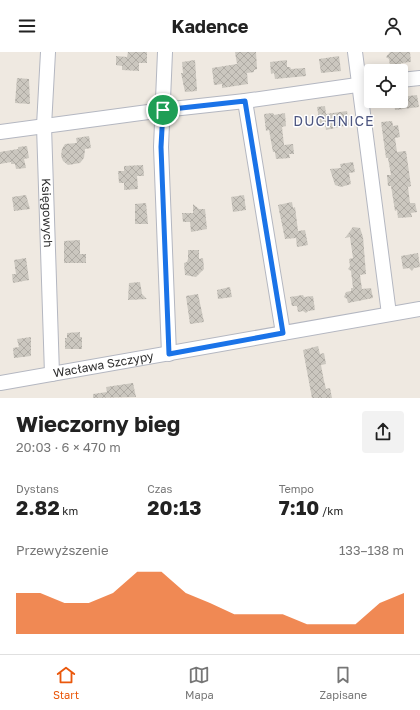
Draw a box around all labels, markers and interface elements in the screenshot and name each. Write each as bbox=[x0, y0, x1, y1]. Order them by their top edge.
icon: menu bbox=[16, 15, 38, 37]
text: Kadence bbox=[172, 15, 248, 37]
icon: person bbox=[382, 15, 404, 37]
map controls bbox=[364, 64, 408, 108]
button: locate bbox=[364, 64, 408, 108]
pin bbox=[146, 93, 180, 127]
icon: arrive bbox=[152, 99, 174, 121]
district label: DUCHNICE bbox=[293, 112, 375, 129]
street label: Księgowych bbox=[39, 178, 56, 248]
street label: Wacława Szczypy bbox=[52, 348, 155, 380]
text: Wieczorny bieg bbox=[16, 410, 180, 437]
button: share bbox=[362, 411, 404, 453]
text: 20:03 · 6 × 470 m bbox=[16, 439, 121, 455]
text: Dystans bbox=[16, 482, 59, 495]
text: Czas bbox=[147, 482, 172, 495]
text: Tempo bbox=[279, 482, 314, 495]
text: 2.82 bbox=[16, 495, 60, 519]
text: 20:13 bbox=[147, 495, 201, 519]
text: 7:10 bbox=[279, 495, 319, 519]
text: km bbox=[60, 504, 78, 517]
text: /km bbox=[319, 504, 343, 517]
text: Przewyższenie bbox=[16, 542, 109, 558]
text: 133–138 m bbox=[339, 542, 404, 558]
tab: Start bbox=[53, 664, 79, 701]
tab: Mapa bbox=[185, 664, 214, 701]
tab: Zapisane bbox=[319, 664, 367, 701]

